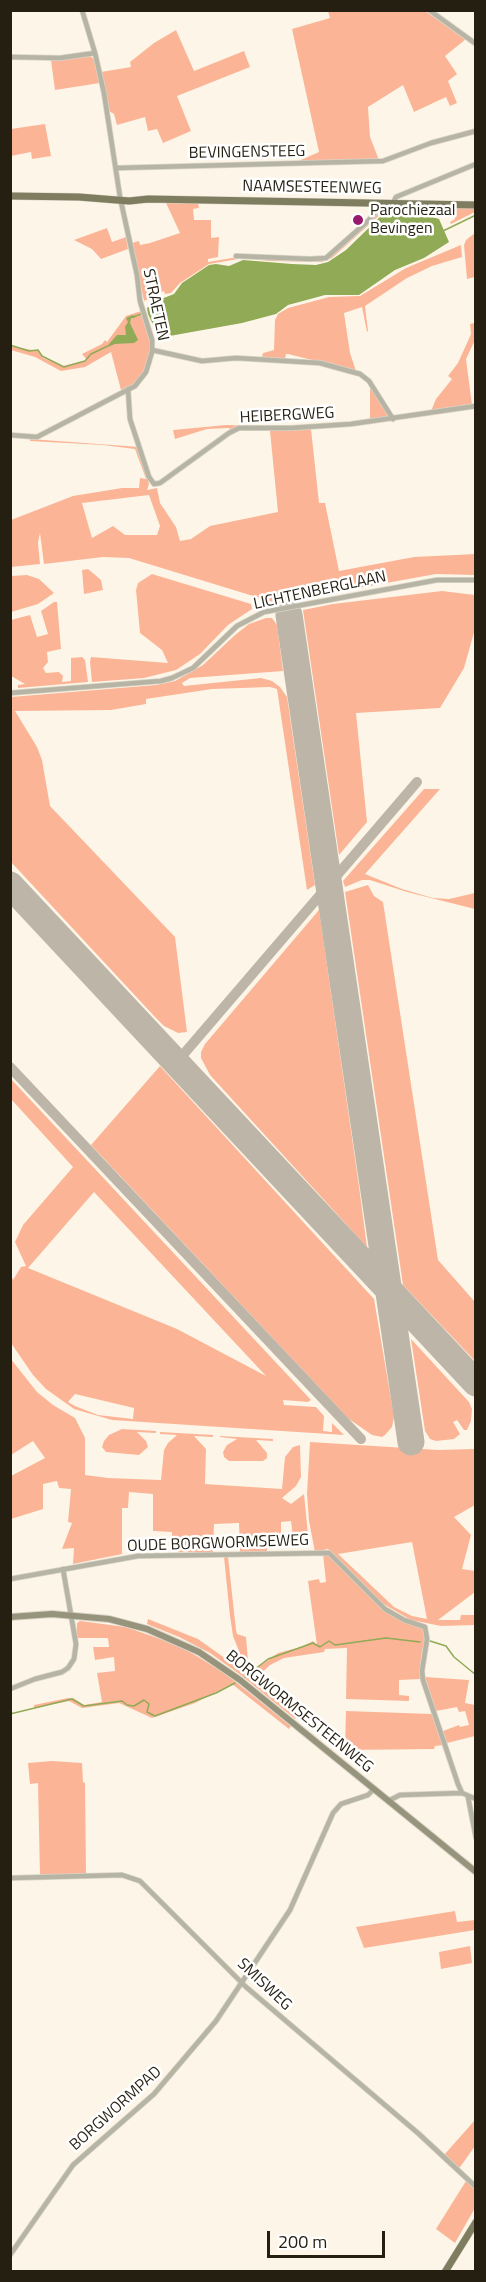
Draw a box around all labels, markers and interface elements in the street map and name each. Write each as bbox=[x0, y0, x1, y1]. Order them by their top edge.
street label: BEVINGENSTEEG bbox=[188, 142, 306, 164]
street label: NAAMSESTEENWEG bbox=[242, 177, 382, 199]
place label: Parochiezaal Bevingen bbox=[370, 201, 455, 239]
marker: Parochiezaal Bevingen bbox=[351, 213, 365, 227]
street label: STRAETEN bbox=[138, 267, 172, 343]
street label: HEIBERGWEG bbox=[239, 404, 335, 428]
street label: LICHTENBERGLAAN bbox=[252, 568, 388, 614]
street label: OUDE BORGWORMSEWEG bbox=[127, 1531, 309, 1557]
street label: BORGWORMSESTEENWEG bbox=[221, 1647, 377, 1777]
street label: SMISWEG bbox=[233, 1955, 295, 2015]
street label: BORGWORMPAD bbox=[66, 2063, 166, 2155]
scale bar bbox=[270, 2219, 388, 2257]
text: 200 m bbox=[278, 2228, 327, 2255]

